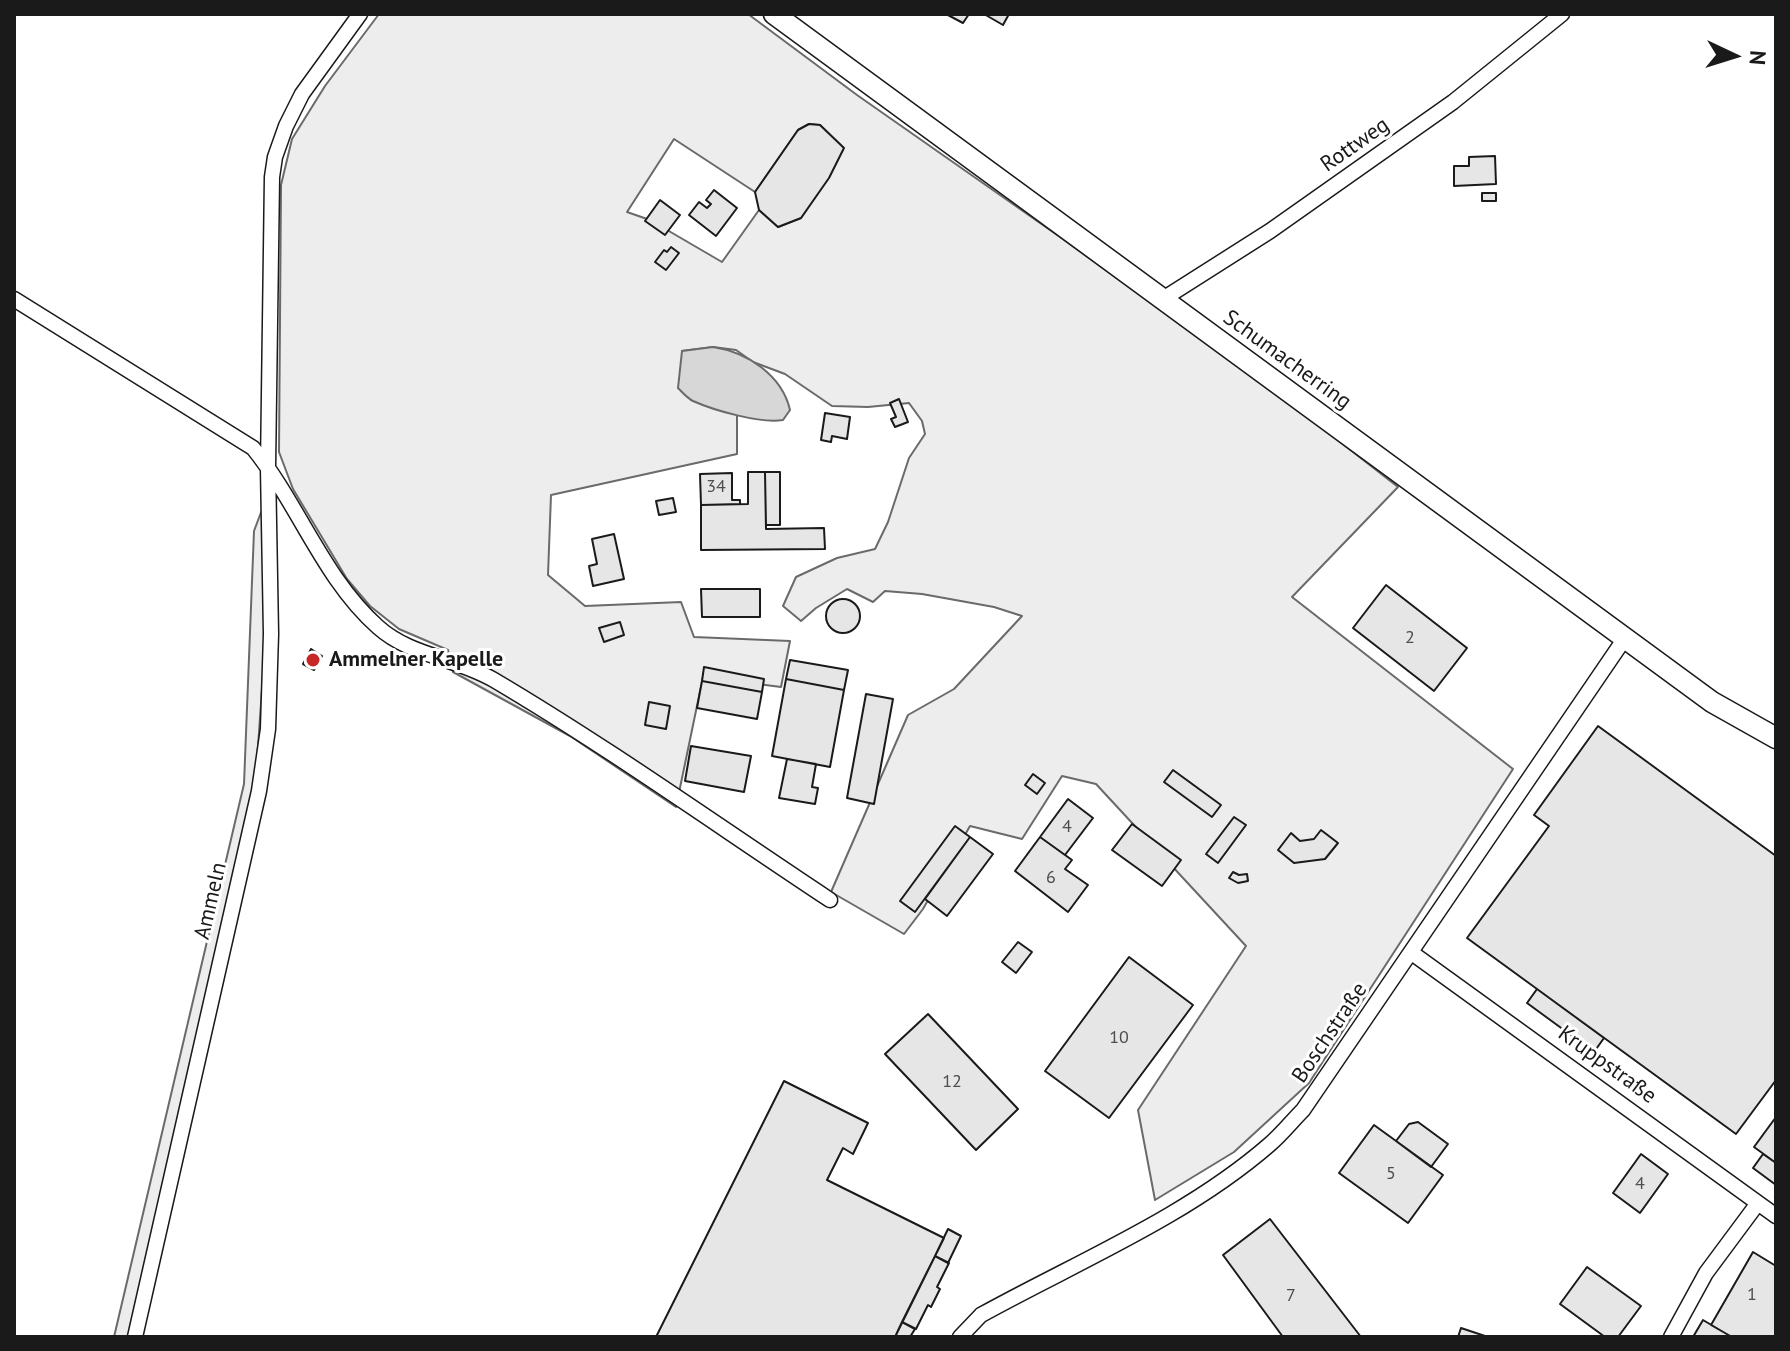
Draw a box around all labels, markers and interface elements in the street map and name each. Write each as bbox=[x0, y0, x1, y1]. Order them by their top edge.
north arrow bbox=[1694, 16, 1774, 96]
text: N bbox=[1743, 49, 1772, 66]
street label: Rottweg bbox=[1316, 112, 1394, 178]
street label: Schumacherring bbox=[1218, 305, 1356, 415]
house number: 34 bbox=[706, 476, 726, 498]
house number: 2 bbox=[1405, 627, 1415, 649]
place label: Ammelner Kapelle bbox=[329, 647, 503, 673]
marker: Ammelner Kapelle bbox=[304, 651, 322, 669]
house number: 4 bbox=[1062, 816, 1072, 838]
street label: Ammeln bbox=[189, 860, 233, 942]
house number: 6 bbox=[1046, 867, 1056, 889]
street label: Boschstraße bbox=[1287, 978, 1373, 1088]
street label: Kruppstraße bbox=[1553, 1020, 1661, 1110]
house number: 10 bbox=[1109, 1027, 1129, 1049]
house number: 12 bbox=[942, 1071, 962, 1093]
house number: 5 bbox=[1386, 1163, 1396, 1185]
house number: 4 bbox=[1635, 1173, 1645, 1195]
house number: 1 bbox=[1747, 1284, 1757, 1306]
house number: 7 bbox=[1286, 1285, 1296, 1307]

